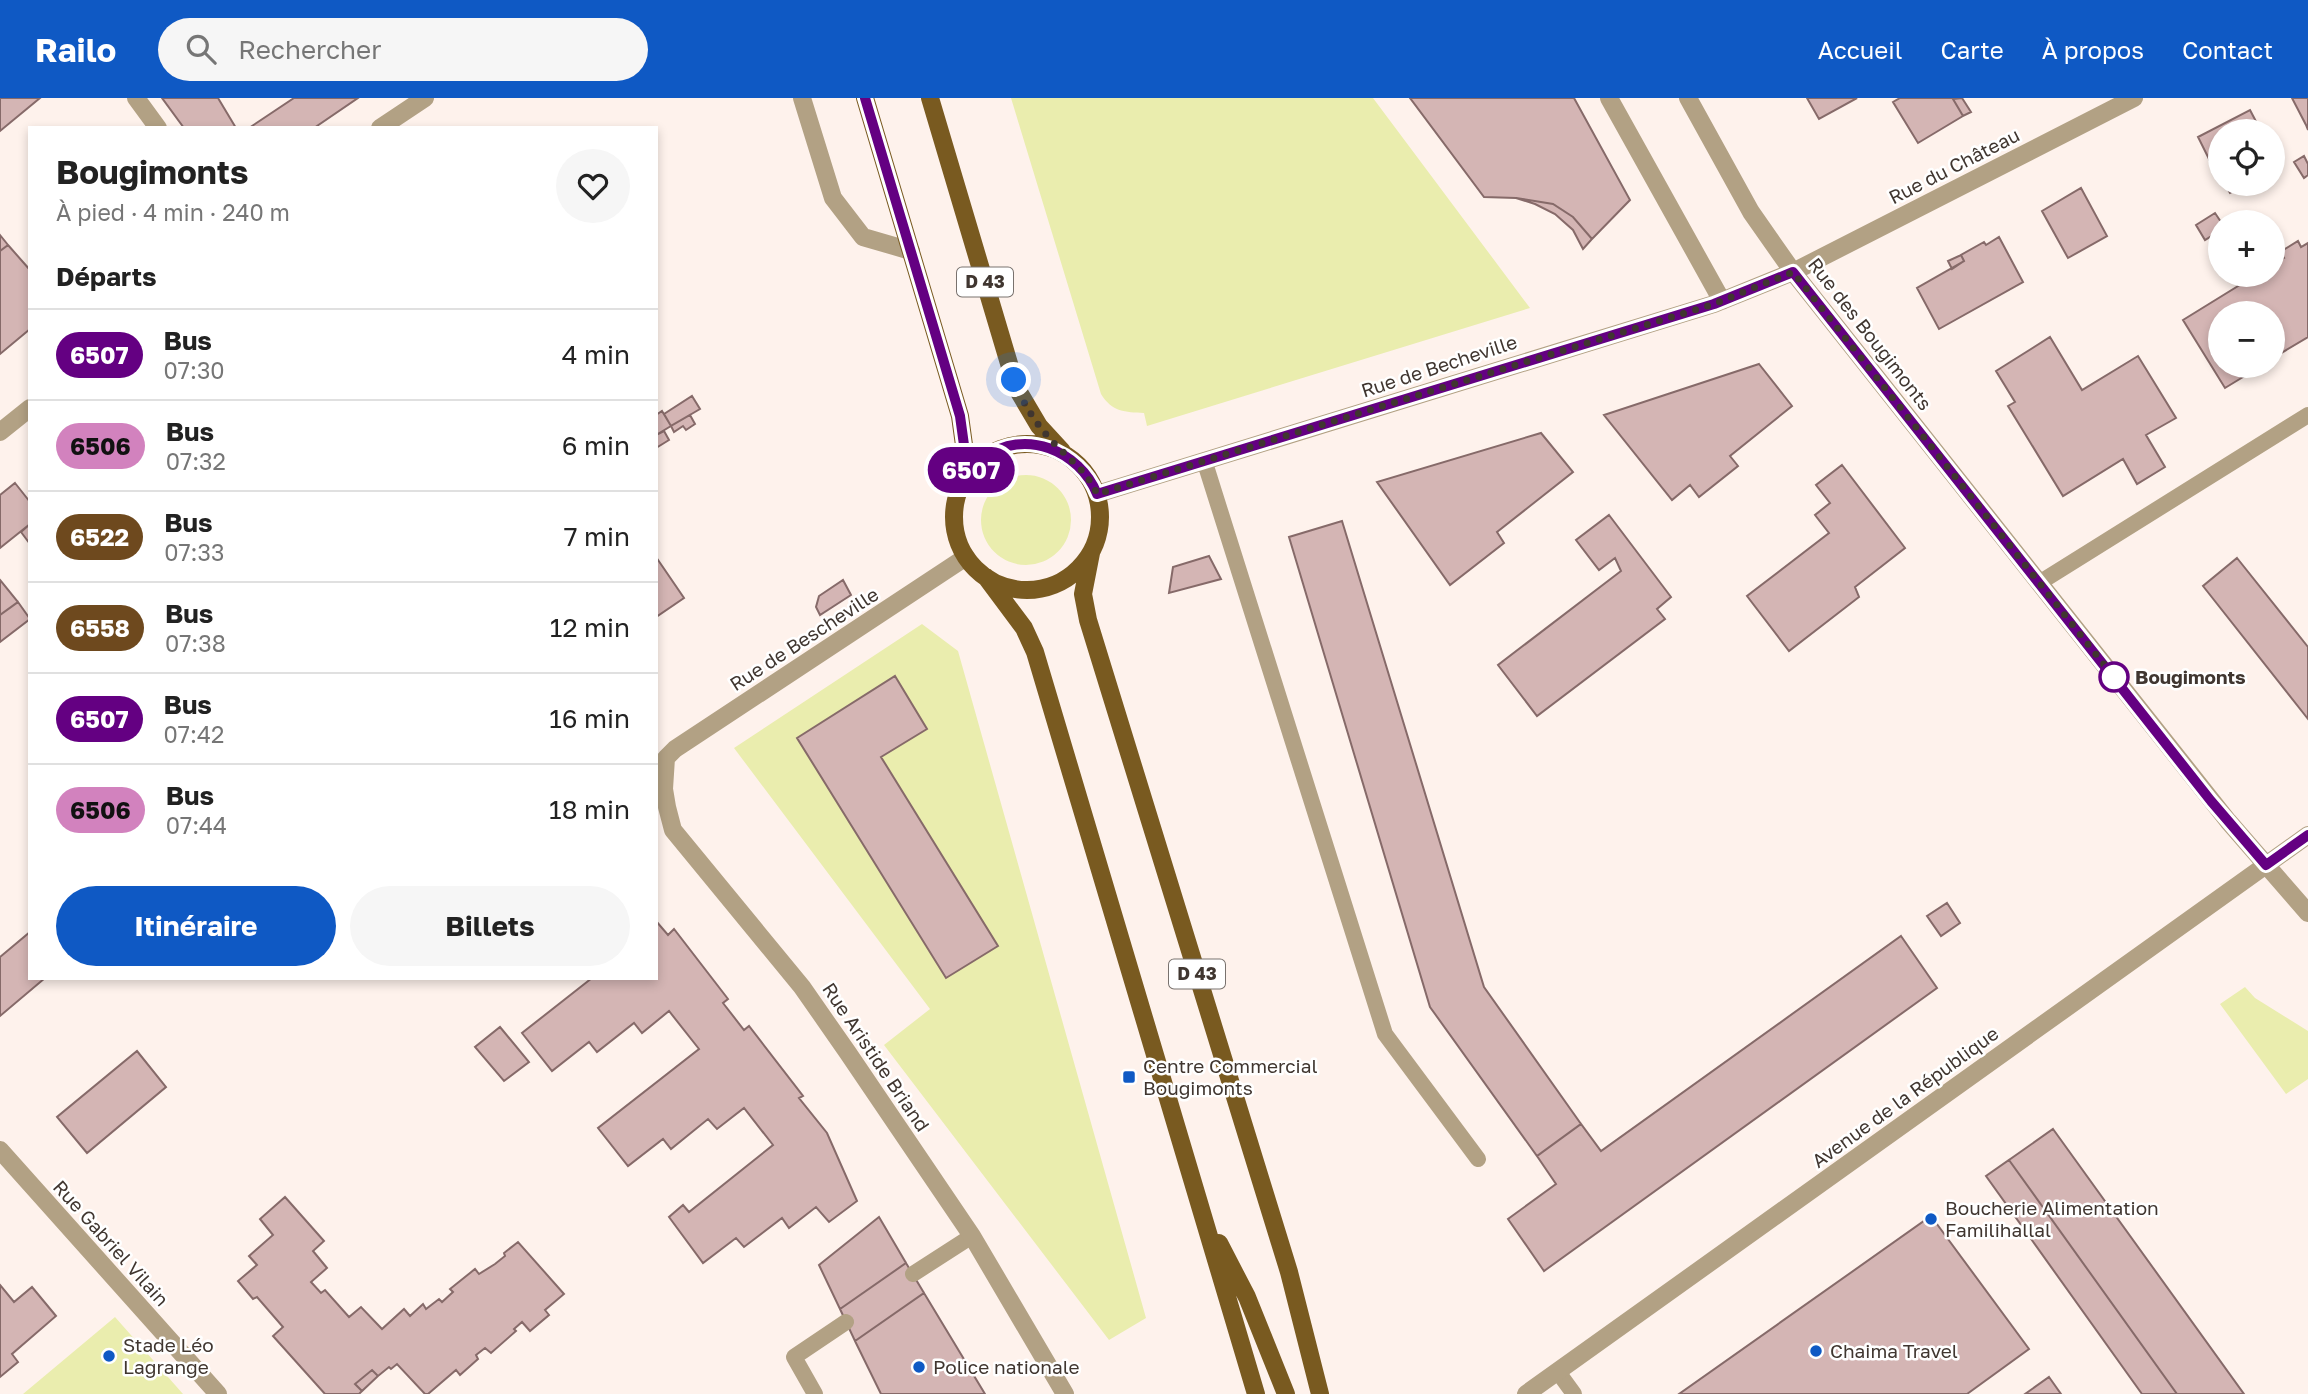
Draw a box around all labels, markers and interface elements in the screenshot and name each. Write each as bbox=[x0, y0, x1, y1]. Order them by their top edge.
search box bbox=[158, 18, 648, 81]
text: Railo bbox=[35, 30, 116, 69]
icon: search bbox=[182, 30, 220, 68]
text: Rechercher bbox=[238, 34, 381, 65]
text: Accueil bbox=[1818, 35, 1902, 64]
text: Carte bbox=[1940, 35, 2004, 64]
text: À propos bbox=[2042, 35, 2144, 64]
text: Contact bbox=[2182, 35, 2273, 64]
map controls bbox=[2208, 119, 2285, 378]
button: locate bbox=[2208, 119, 2285, 196]
street label: Rue du Château bbox=[1885, 123, 2023, 208]
button: heart bbox=[556, 149, 630, 223]
text: Bougimonts bbox=[56, 152, 248, 191]
text: À pied · 4 min · 240 m bbox=[56, 198, 290, 226]
button: + bbox=[2208, 210, 2285, 287]
street label: Rue des Bougimonts bbox=[1804, 253, 1937, 415]
text: Départs bbox=[56, 261, 157, 292]
road number: D 43 bbox=[957, 267, 1013, 296]
button: − bbox=[2208, 301, 2285, 378]
text: Bus bbox=[164, 325, 212, 356]
street label: Rue de Becheville bbox=[1358, 329, 1520, 402]
text: 4 min bbox=[562, 339, 630, 370]
text: 6507 bbox=[70, 340, 129, 369]
text: 07:30 bbox=[164, 356, 225, 384]
your location bbox=[996, 362, 1031, 397]
text: Bus bbox=[166, 416, 214, 447]
text: 6 min bbox=[562, 430, 630, 461]
text: 6506 bbox=[70, 431, 131, 460]
text: 07:32 bbox=[166, 447, 226, 475]
line badge: 6507 bbox=[922, 447, 1020, 493]
text: 6507 bbox=[942, 455, 1000, 484]
text: Bus bbox=[164, 507, 213, 538]
text: 7 min bbox=[564, 521, 630, 552]
text: 6522 bbox=[70, 522, 129, 551]
text: 07:33 bbox=[164, 538, 224, 566]
street label: Rue de Bescheville bbox=[725, 582, 882, 695]
text: Bus bbox=[165, 598, 213, 629]
text: 12 min bbox=[550, 612, 630, 643]
text: 6558 bbox=[70, 613, 130, 642]
text: 07:38 bbox=[165, 629, 226, 657]
marker: Bougimonts bbox=[2099, 662, 2129, 692]
place label: Bougimonts bbox=[2135, 665, 2246, 688]
text: Bus bbox=[164, 689, 212, 720]
text: 16 min bbox=[549, 703, 630, 734]
text: 6507 bbox=[70, 704, 129, 733]
text: 07:42 bbox=[164, 720, 224, 748]
text: Bus bbox=[166, 780, 214, 811]
text: 18 min bbox=[549, 794, 630, 825]
text: 6506 bbox=[70, 795, 131, 824]
text: 07:44 bbox=[166, 811, 227, 839]
button: Itinéraire bbox=[56, 886, 336, 966]
button: Billets bbox=[350, 886, 630, 966]
road number: D 43 bbox=[1169, 960, 1225, 988]
street label: Rue Aristide Briand bbox=[818, 978, 935, 1136]
street label: Avenue de la République bbox=[1807, 1021, 2002, 1172]
place label: Centre Commercial Bougimonts bbox=[1143, 1054, 1317, 1099]
marker: Centre Commercial Bougimonts bbox=[1121, 1069, 1137, 1085]
street label: Rue Gabriel Vilain bbox=[49, 1175, 174, 1310]
place label: Boucherie Alimentation Familihallal bbox=[1945, 1196, 2159, 1241]
marker: Boucherie Alimentation Familihallal bbox=[1923, 1211, 1939, 1227]
place label: Stade Léo Lagrange bbox=[123, 1333, 214, 1378]
place label: Chaima Travel bbox=[1830, 1339, 1958, 1362]
marker: Chaima Travel bbox=[1808, 1343, 1824, 1359]
marker: Stade Léo Lagrange bbox=[101, 1348, 117, 1364]
place label: Police nationale bbox=[933, 1355, 1080, 1378]
marker: Police nationale bbox=[911, 1359, 927, 1375]

